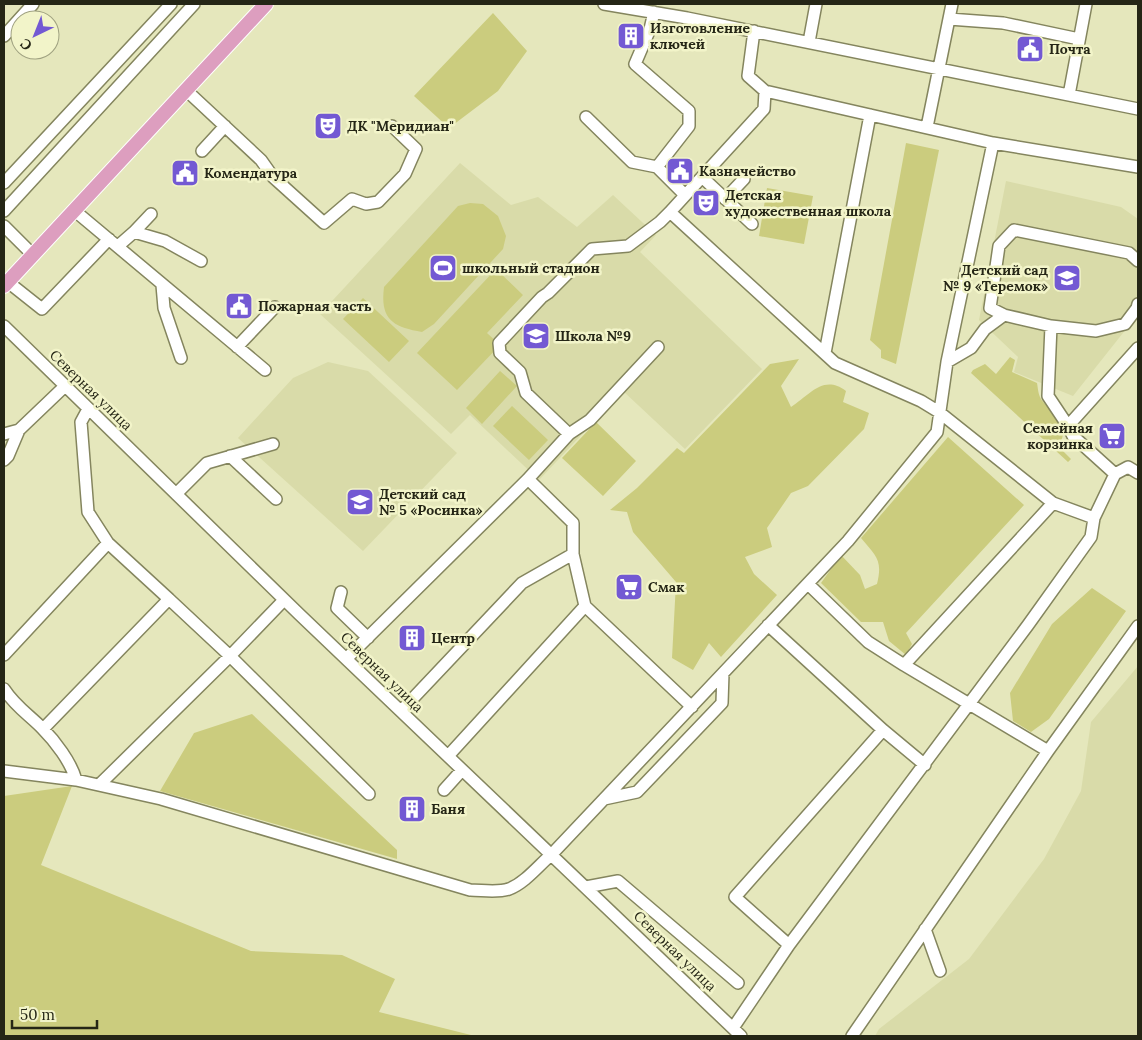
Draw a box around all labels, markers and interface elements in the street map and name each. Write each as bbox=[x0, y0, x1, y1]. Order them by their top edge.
north arrow bbox=[10, 10, 60, 60]
place label: Изготовление ключей bbox=[650, 19, 751, 53]
building icon: Изготовление ключей bbox=[616, 21, 646, 51]
text: С bbox=[16, 34, 36, 54]
public building icon: Почта bbox=[1015, 34, 1045, 64]
place label: Почта bbox=[1049, 40, 1091, 58]
theatre icon: ДК "Меридиан" bbox=[313, 111, 343, 141]
place label: ДК "Меридиан" bbox=[347, 117, 454, 135]
public building icon: Казначейство bbox=[665, 156, 695, 186]
public building icon: Комендатура bbox=[170, 158, 200, 188]
place label: Казначейство bbox=[699, 162, 796, 180]
place label: Комендатура bbox=[204, 164, 298, 182]
place label: Детская художественная школа bbox=[725, 186, 892, 220]
theatre icon: Детская художественная школа bbox=[691, 188, 721, 218]
sports icon: школьный стадион bbox=[428, 253, 458, 283]
place label: школьный стадион bbox=[462, 259, 600, 277]
place label: Детский сад № 9 «Теремок» bbox=[943, 261, 1048, 295]
school or university icon: Детский сад № 9 «Теремок» bbox=[1052, 263, 1082, 293]
public building icon: Пожарная часть bbox=[224, 291, 254, 321]
place label: Пожарная часть bbox=[258, 297, 372, 315]
school or university icon: Школа №9 bbox=[521, 321, 551, 351]
place label: Школа №9 bbox=[555, 327, 631, 345]
street label: Северная улица bbox=[46, 346, 136, 434]
place label: Семейная корзинка bbox=[1023, 419, 1094, 453]
supermarket icon: Семейная корзинка bbox=[1097, 421, 1127, 451]
place label: Детский сад № 5 «Росинка» bbox=[379, 485, 483, 519]
school or university icon: Детский сад № 5 «Росинка» bbox=[345, 487, 375, 517]
supermarket icon: Смак bbox=[614, 572, 644, 602]
place label: Смак bbox=[648, 578, 685, 596]
building icon: Центр bbox=[397, 623, 427, 653]
street label: Северная улица bbox=[337, 628, 427, 716]
place label: Центр bbox=[431, 629, 475, 647]
building icon: Баня bbox=[397, 794, 427, 824]
place label: Баня bbox=[431, 800, 465, 818]
street label: Северная улица bbox=[630, 907, 720, 995]
scale bar bbox=[12, 998, 98, 1030]
text: 50 m bbox=[20, 1005, 55, 1024]

